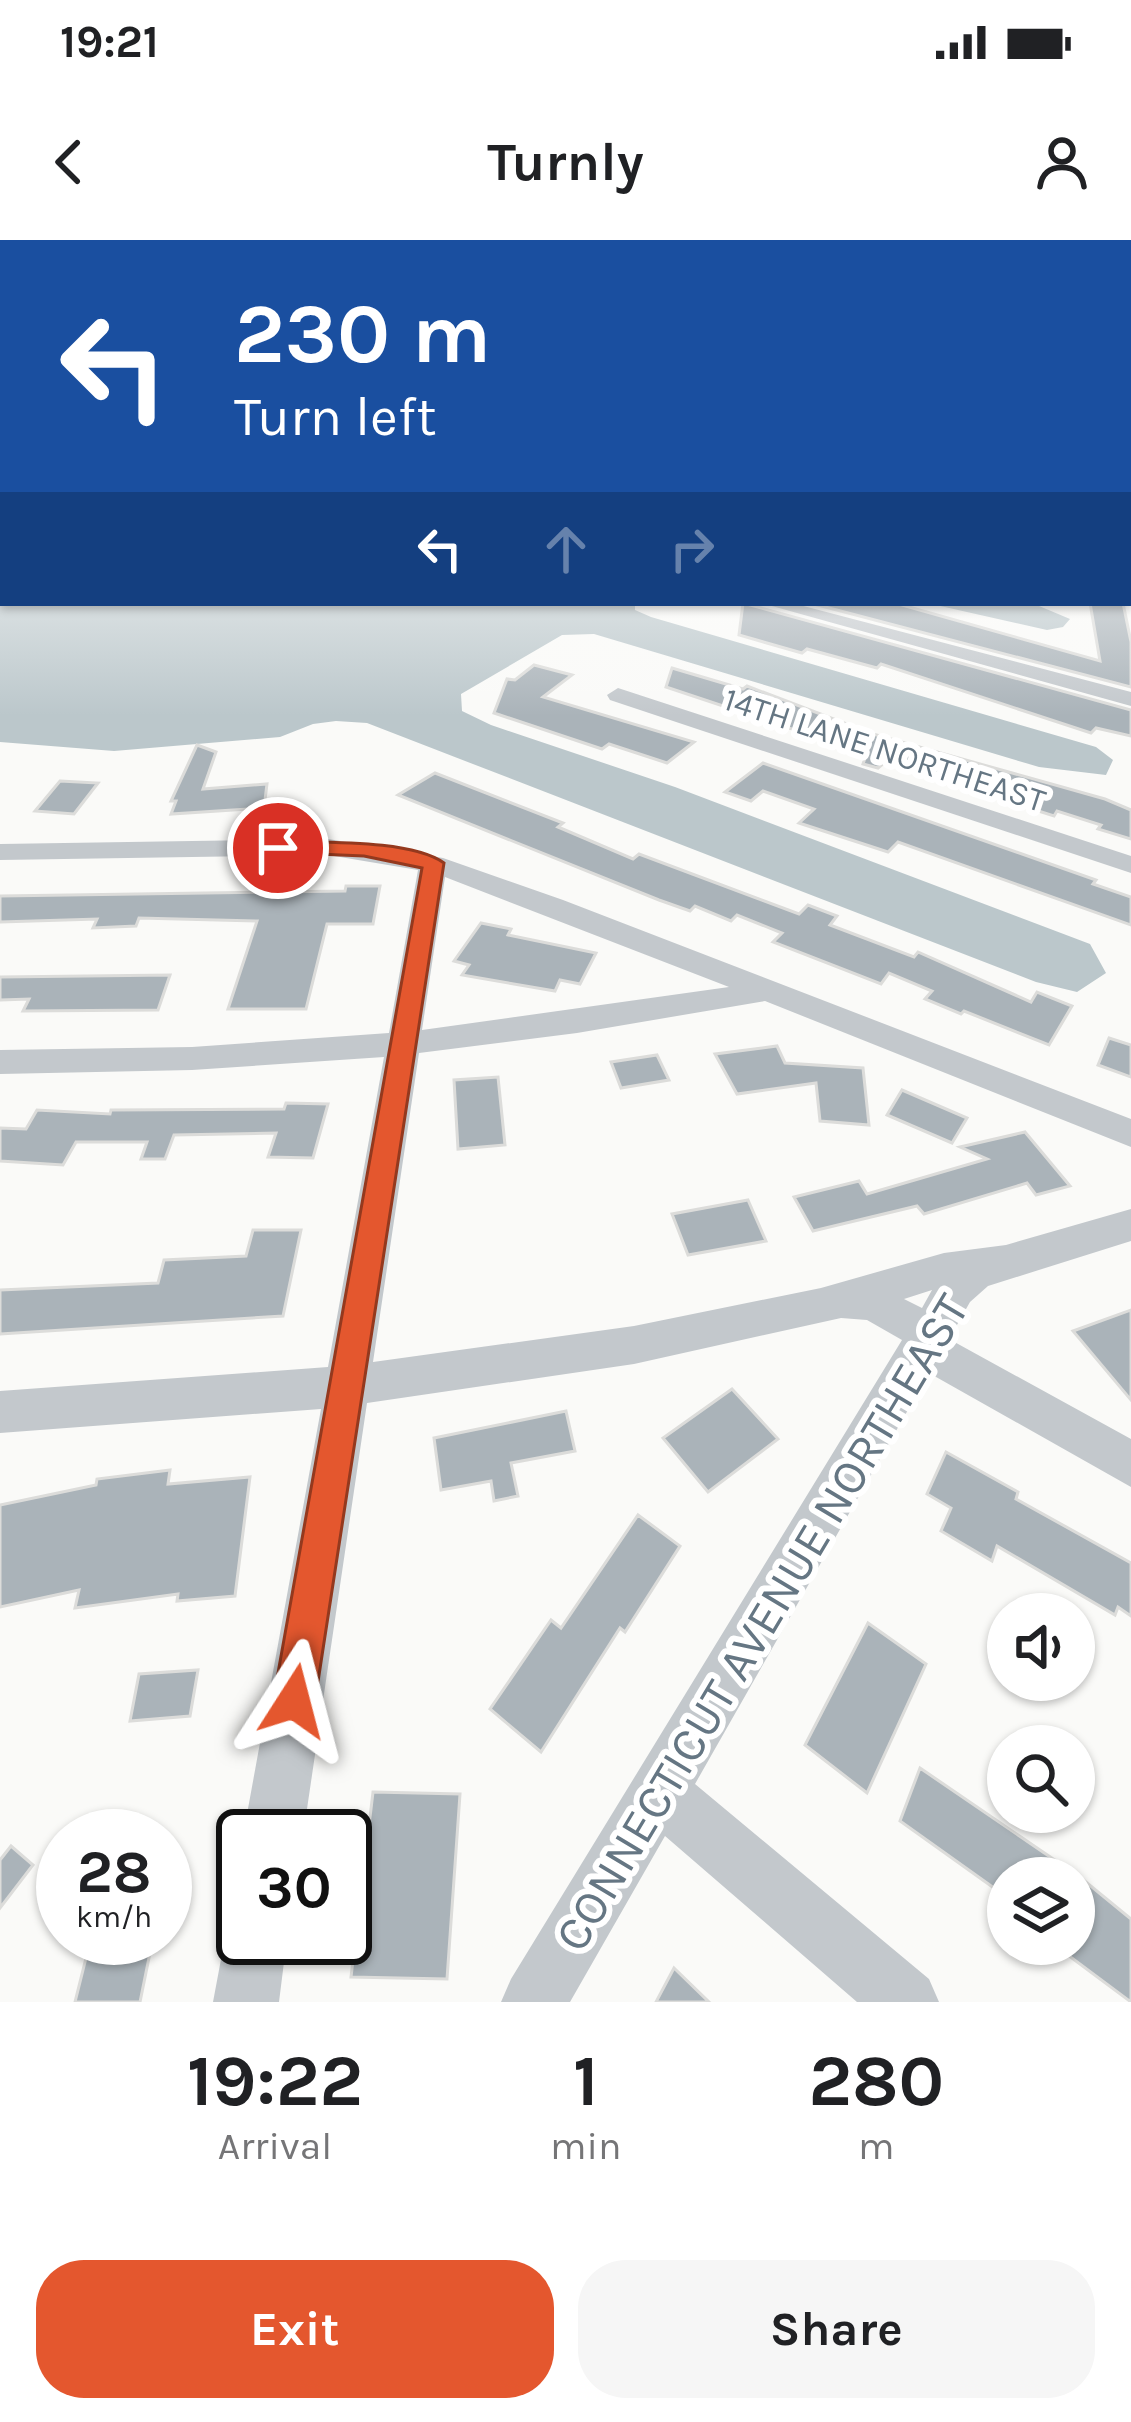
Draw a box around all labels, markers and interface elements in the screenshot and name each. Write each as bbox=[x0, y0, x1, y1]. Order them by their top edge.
text: 19:21 bbox=[60, 16, 159, 68]
icon: back bbox=[36, 129, 102, 195]
icon: person bbox=[1029, 129, 1095, 195]
text: Turnly bbox=[487, 130, 644, 194]
text: 230 m bbox=[234, 285, 491, 383]
icon: left bbox=[36, 288, 192, 444]
text: Turn left bbox=[234, 385, 437, 449]
icon: left bbox=[407, 516, 473, 582]
icon: ahead bbox=[533, 516, 599, 582]
icon: right bbox=[659, 516, 725, 582]
street label: 14TH LANE NORTHEAST bbox=[719, 680, 1051, 820]
pin bbox=[227, 797, 329, 899]
icon: arrive bbox=[245, 815, 311, 881]
street label: CONNECTICUT AVENUE NORTHEAST bbox=[543, 1284, 980, 1961]
map controls bbox=[987, 1593, 1095, 1965]
button: sound bbox=[987, 1593, 1095, 1701]
position arrow bbox=[231, 1638, 357, 1764]
button: search bbox=[987, 1725, 1095, 1833]
speed limit sign: 30 bbox=[216, 1809, 372, 1965]
text: 28 bbox=[76, 1837, 152, 1907]
button: layers bbox=[987, 1857, 1095, 1965]
text: km/h bbox=[76, 1899, 152, 1935]
text: 19:22 bbox=[187, 2039, 363, 2123]
text: 1 bbox=[573, 2039, 599, 2123]
text: 280 bbox=[808, 2039, 944, 2123]
text: Arrival bbox=[218, 2123, 332, 2169]
text: min bbox=[550, 2123, 622, 2169]
text: m bbox=[858, 2123, 895, 2169]
button: Exit bbox=[36, 2260, 554, 2398]
button: Share bbox=[578, 2260, 1095, 2398]

